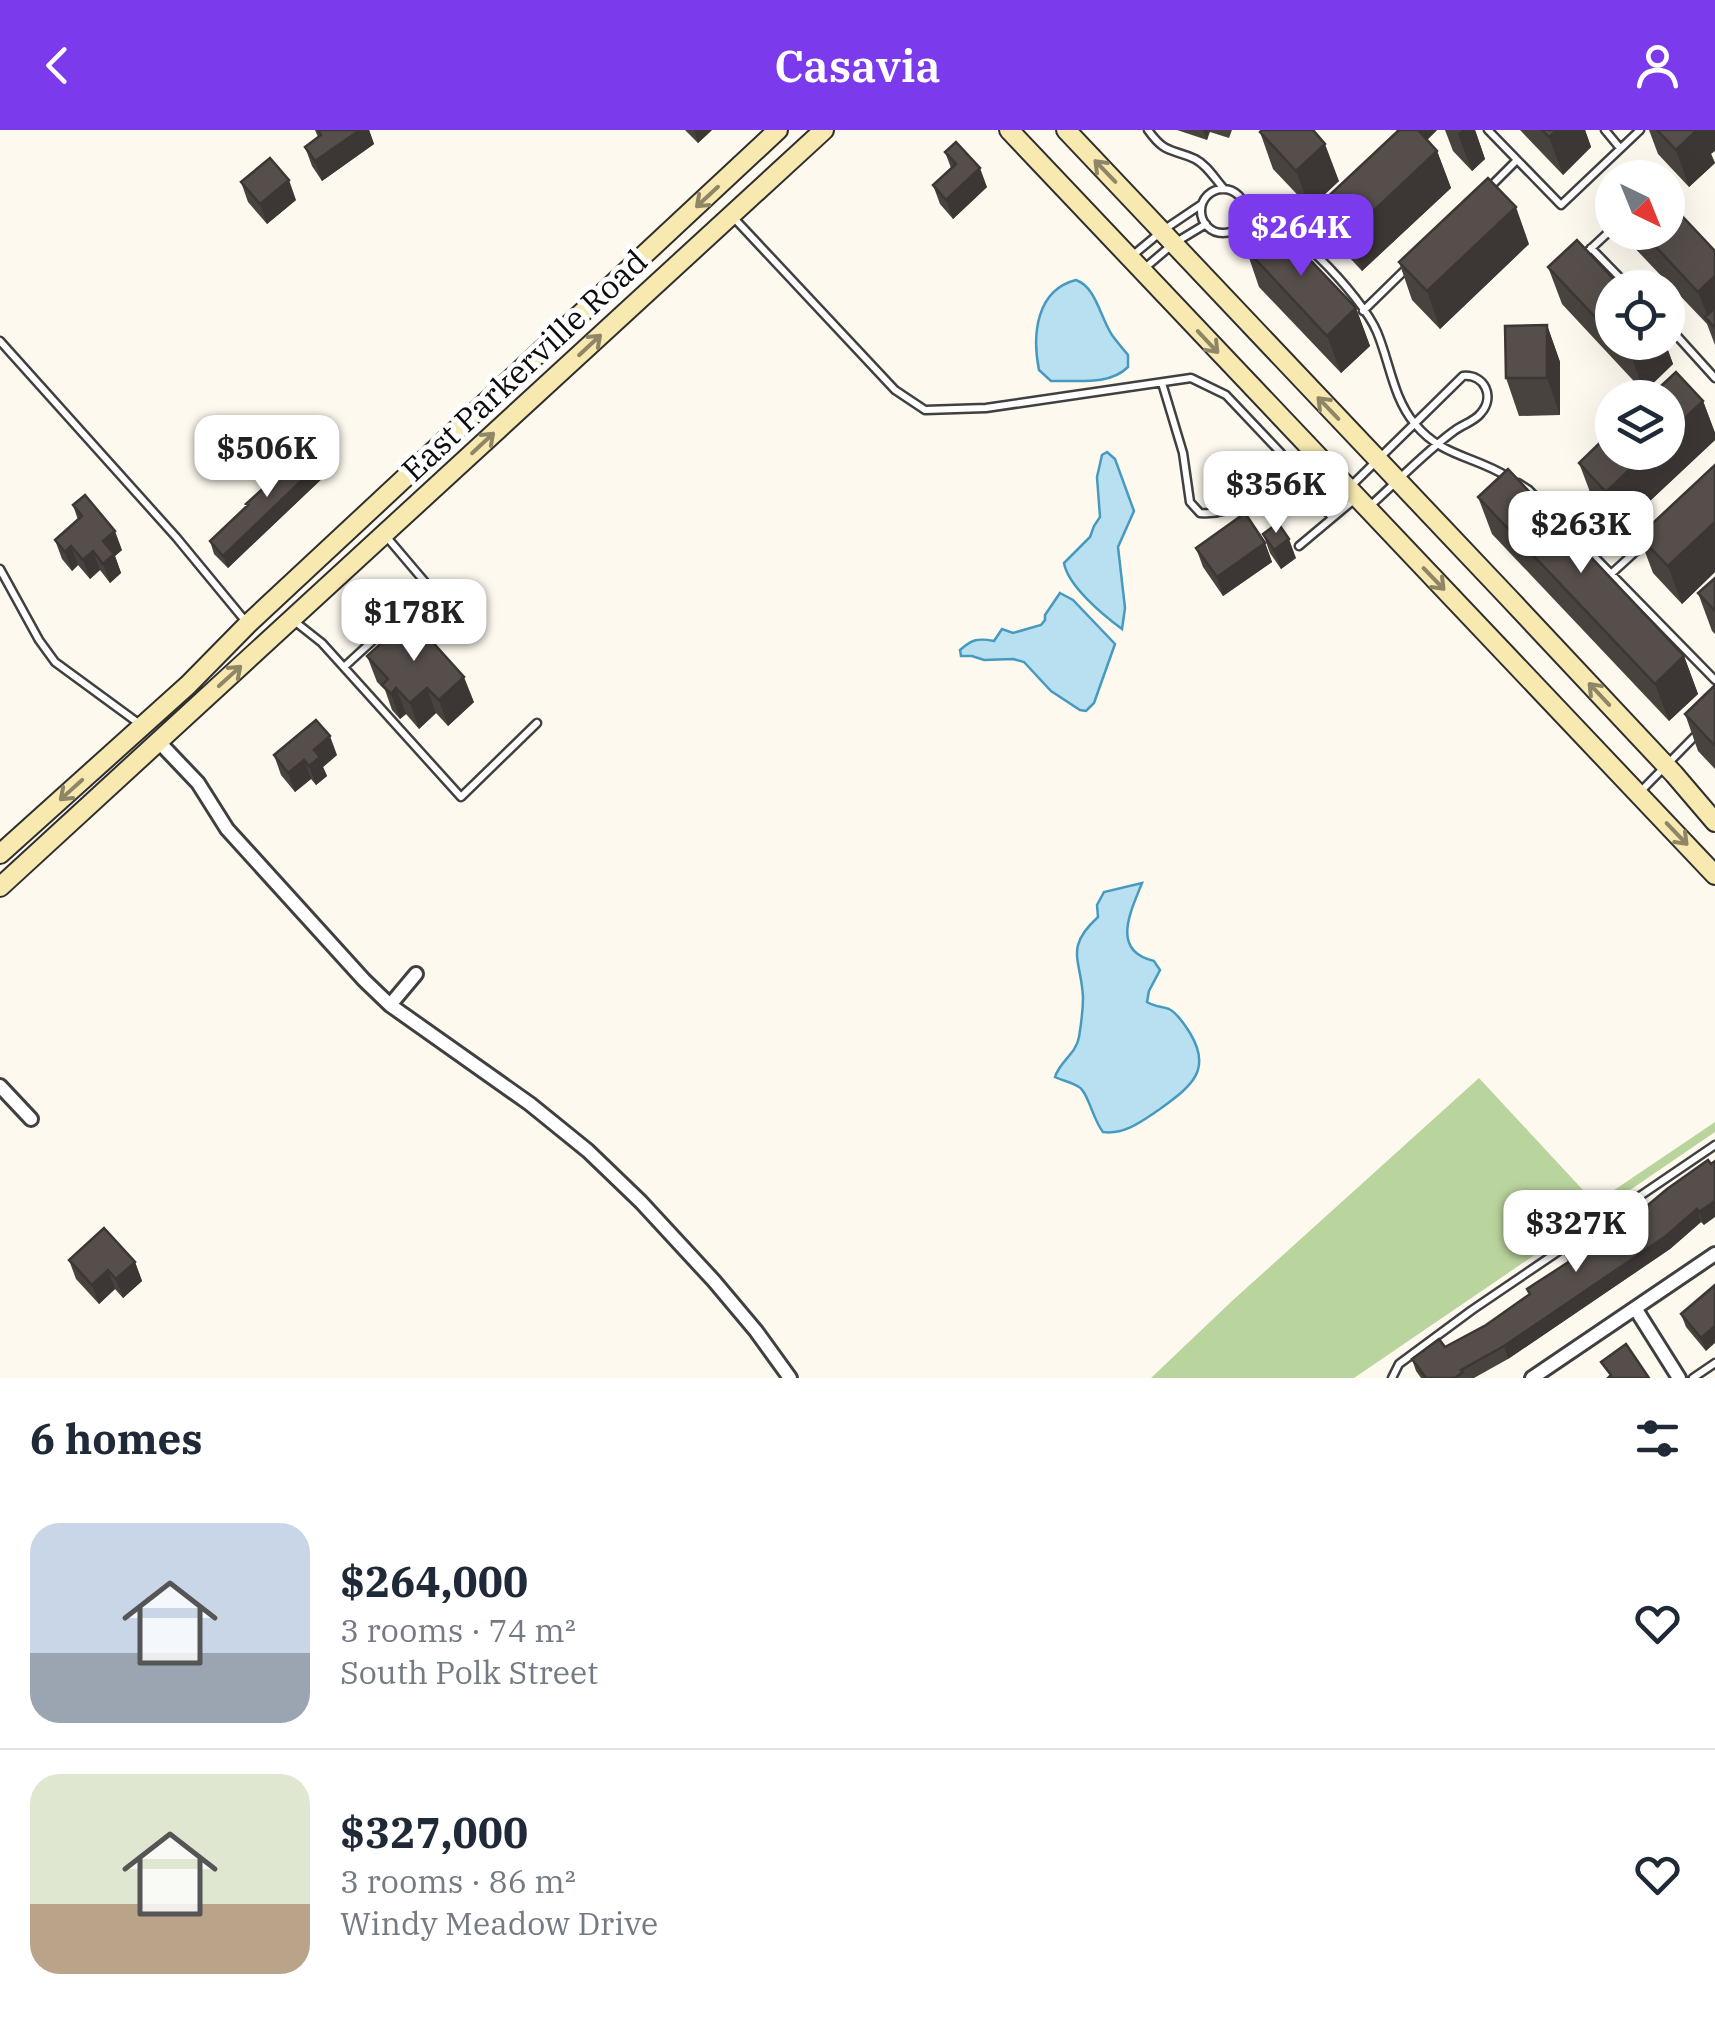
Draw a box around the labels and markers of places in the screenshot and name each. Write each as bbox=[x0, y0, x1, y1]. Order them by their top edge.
pin: $264K bbox=[1231, 194, 1371, 279]
pin: $506K bbox=[197, 415, 337, 500]
pin: $356K bbox=[1206, 451, 1346, 536]
pin: $263K bbox=[1511, 491, 1651, 576]
pin: $178K bbox=[344, 579, 484, 664]
pin: $327K bbox=[1506, 1190, 1646, 1275]

